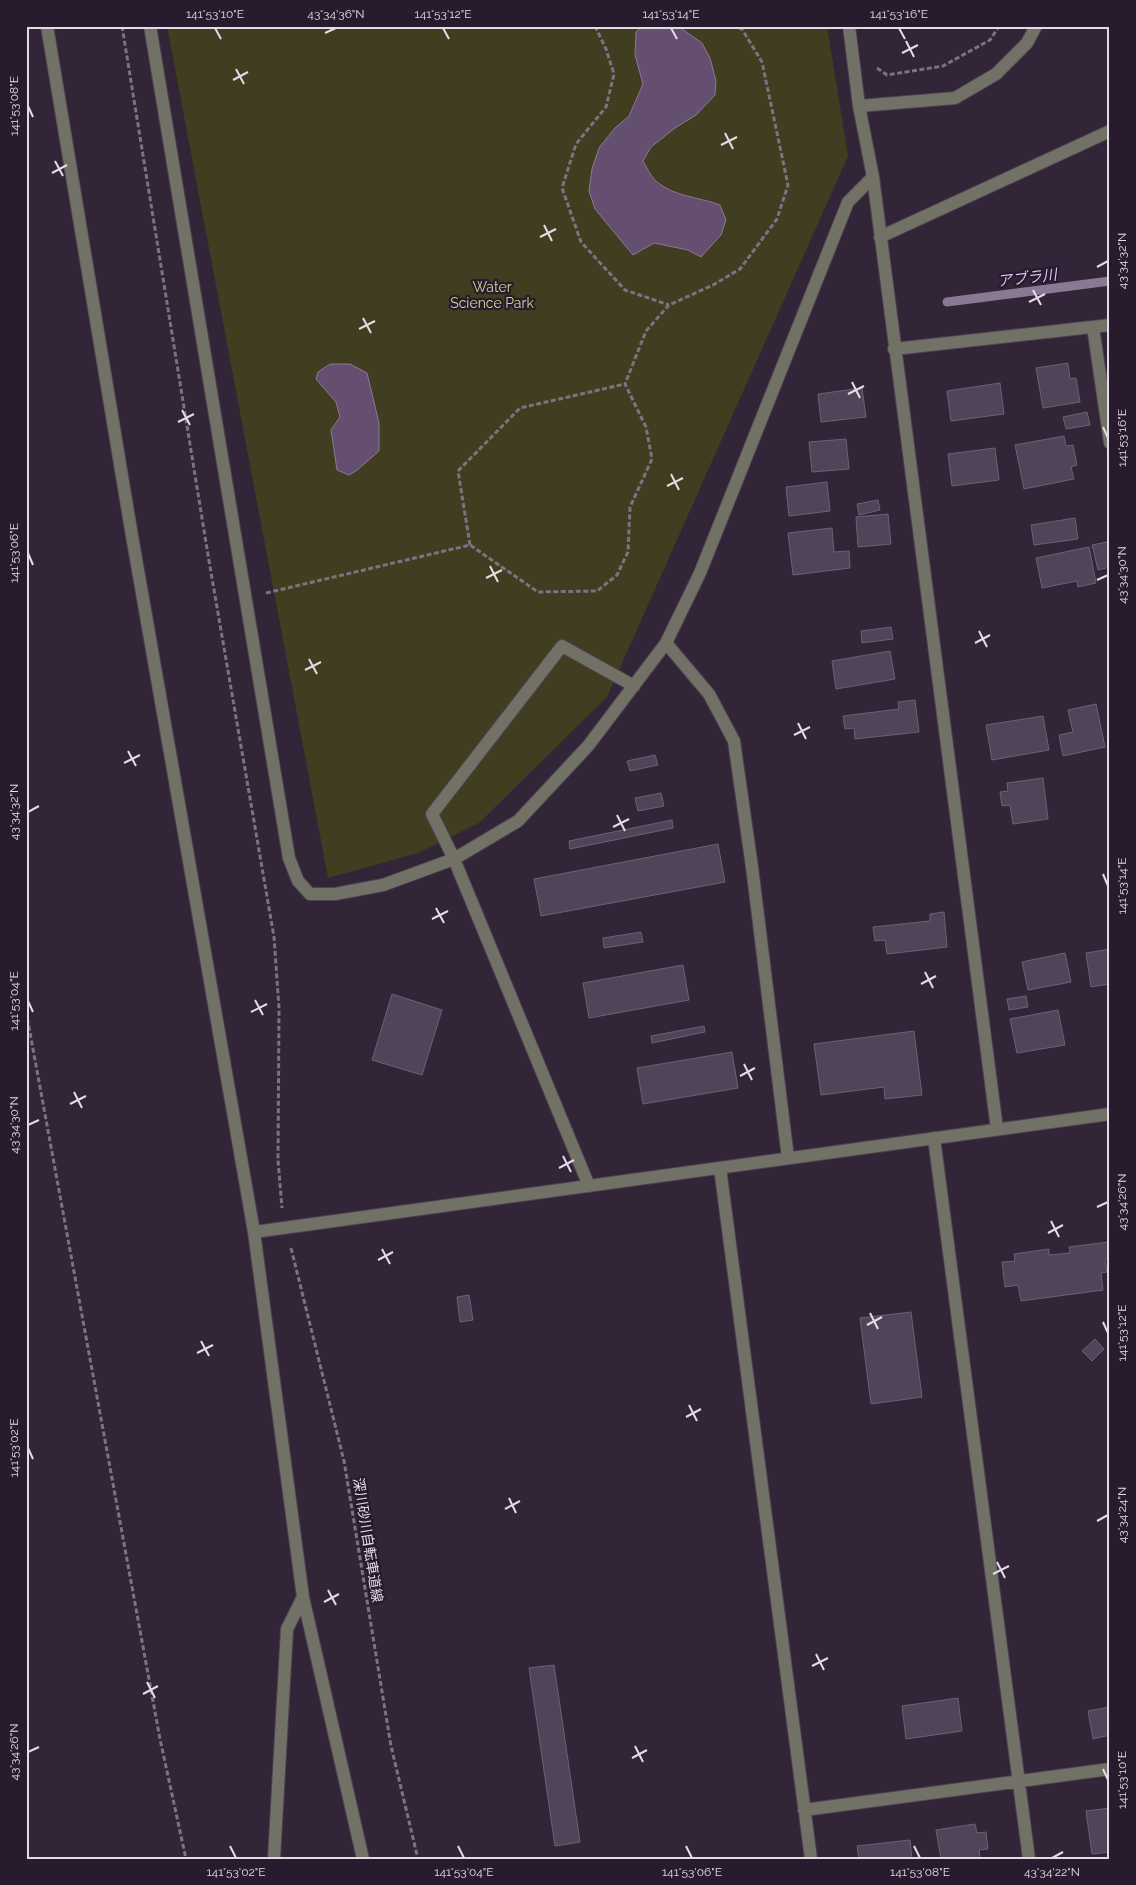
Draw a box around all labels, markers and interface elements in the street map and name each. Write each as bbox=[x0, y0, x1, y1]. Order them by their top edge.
text: 141°53'10"E bbox=[186, 7, 244, 21]
text: 43°34'36"N bbox=[307, 7, 365, 21]
text: 141°53'12"E bbox=[415, 7, 471, 21]
text: 141°53'14"E bbox=[642, 7, 700, 21]
text: 141°53'16"E bbox=[870, 7, 928, 21]
text: 141°53'08"E bbox=[7, 76, 21, 136]
text: 43°34'32"N bbox=[1115, 233, 1129, 289]
water label: アブラ川 bbox=[996, 265, 1060, 291]
park label: Water Science Park bbox=[450, 279, 534, 311]
text: 141°53'16"E bbox=[1115, 409, 1129, 467]
text: 141°53'06"E bbox=[7, 523, 21, 583]
text: 43°34'30"N bbox=[1115, 546, 1129, 604]
text: 43°34'32"N bbox=[7, 784, 21, 840]
text: 141°53'14"E bbox=[1115, 857, 1129, 915]
text: 141°53'04"E bbox=[7, 971, 21, 1031]
text: 43°34'30"N bbox=[7, 1096, 21, 1154]
text: 43°34'26"N bbox=[1115, 1173, 1129, 1231]
text: 141°53'12"E bbox=[1115, 1305, 1129, 1361]
text: 141°53'02"E bbox=[7, 1418, 21, 1478]
street label: 深川砂川自転車道線 bbox=[350, 1477, 386, 1603]
text: 43°34'24"N bbox=[1115, 1487, 1129, 1543]
text: 43°34'26"N bbox=[7, 1723, 21, 1781]
text: 141°53'10"E bbox=[1115, 1751, 1129, 1809]
text: 141°53'02"E bbox=[206, 1865, 266, 1879]
text: 141°53'04"E bbox=[434, 1865, 494, 1879]
text: 141°53'06"E bbox=[662, 1865, 722, 1879]
text: 141°53'08"E bbox=[890, 1865, 950, 1879]
text: 43°34'22"N bbox=[1024, 1865, 1080, 1879]

